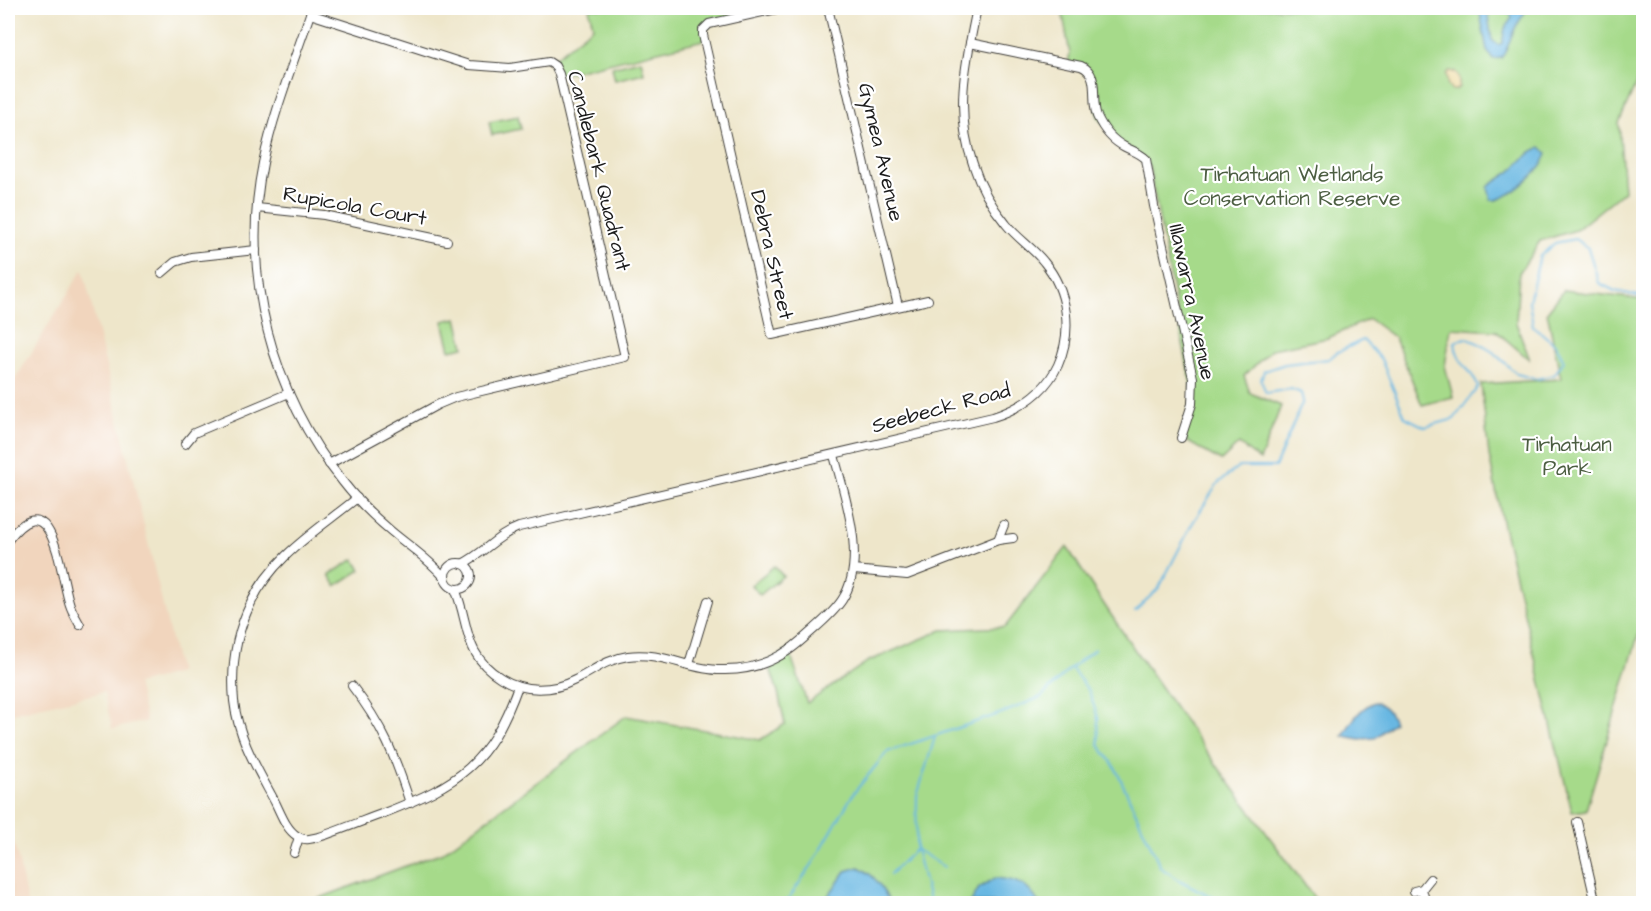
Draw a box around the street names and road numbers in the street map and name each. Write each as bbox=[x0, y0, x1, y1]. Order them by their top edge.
street label: Candlebark Quadrant bbox=[560, 68, 638, 275]
street label: Gymea Avenue bbox=[849, 80, 911, 224]
street label: Rupicola Court bbox=[281, 179, 430, 234]
street label: Debra Street bbox=[743, 187, 801, 323]
street label: Illawarra Avenue bbox=[1161, 221, 1223, 383]
street label: Seebeck Road bbox=[869, 376, 1014, 440]

